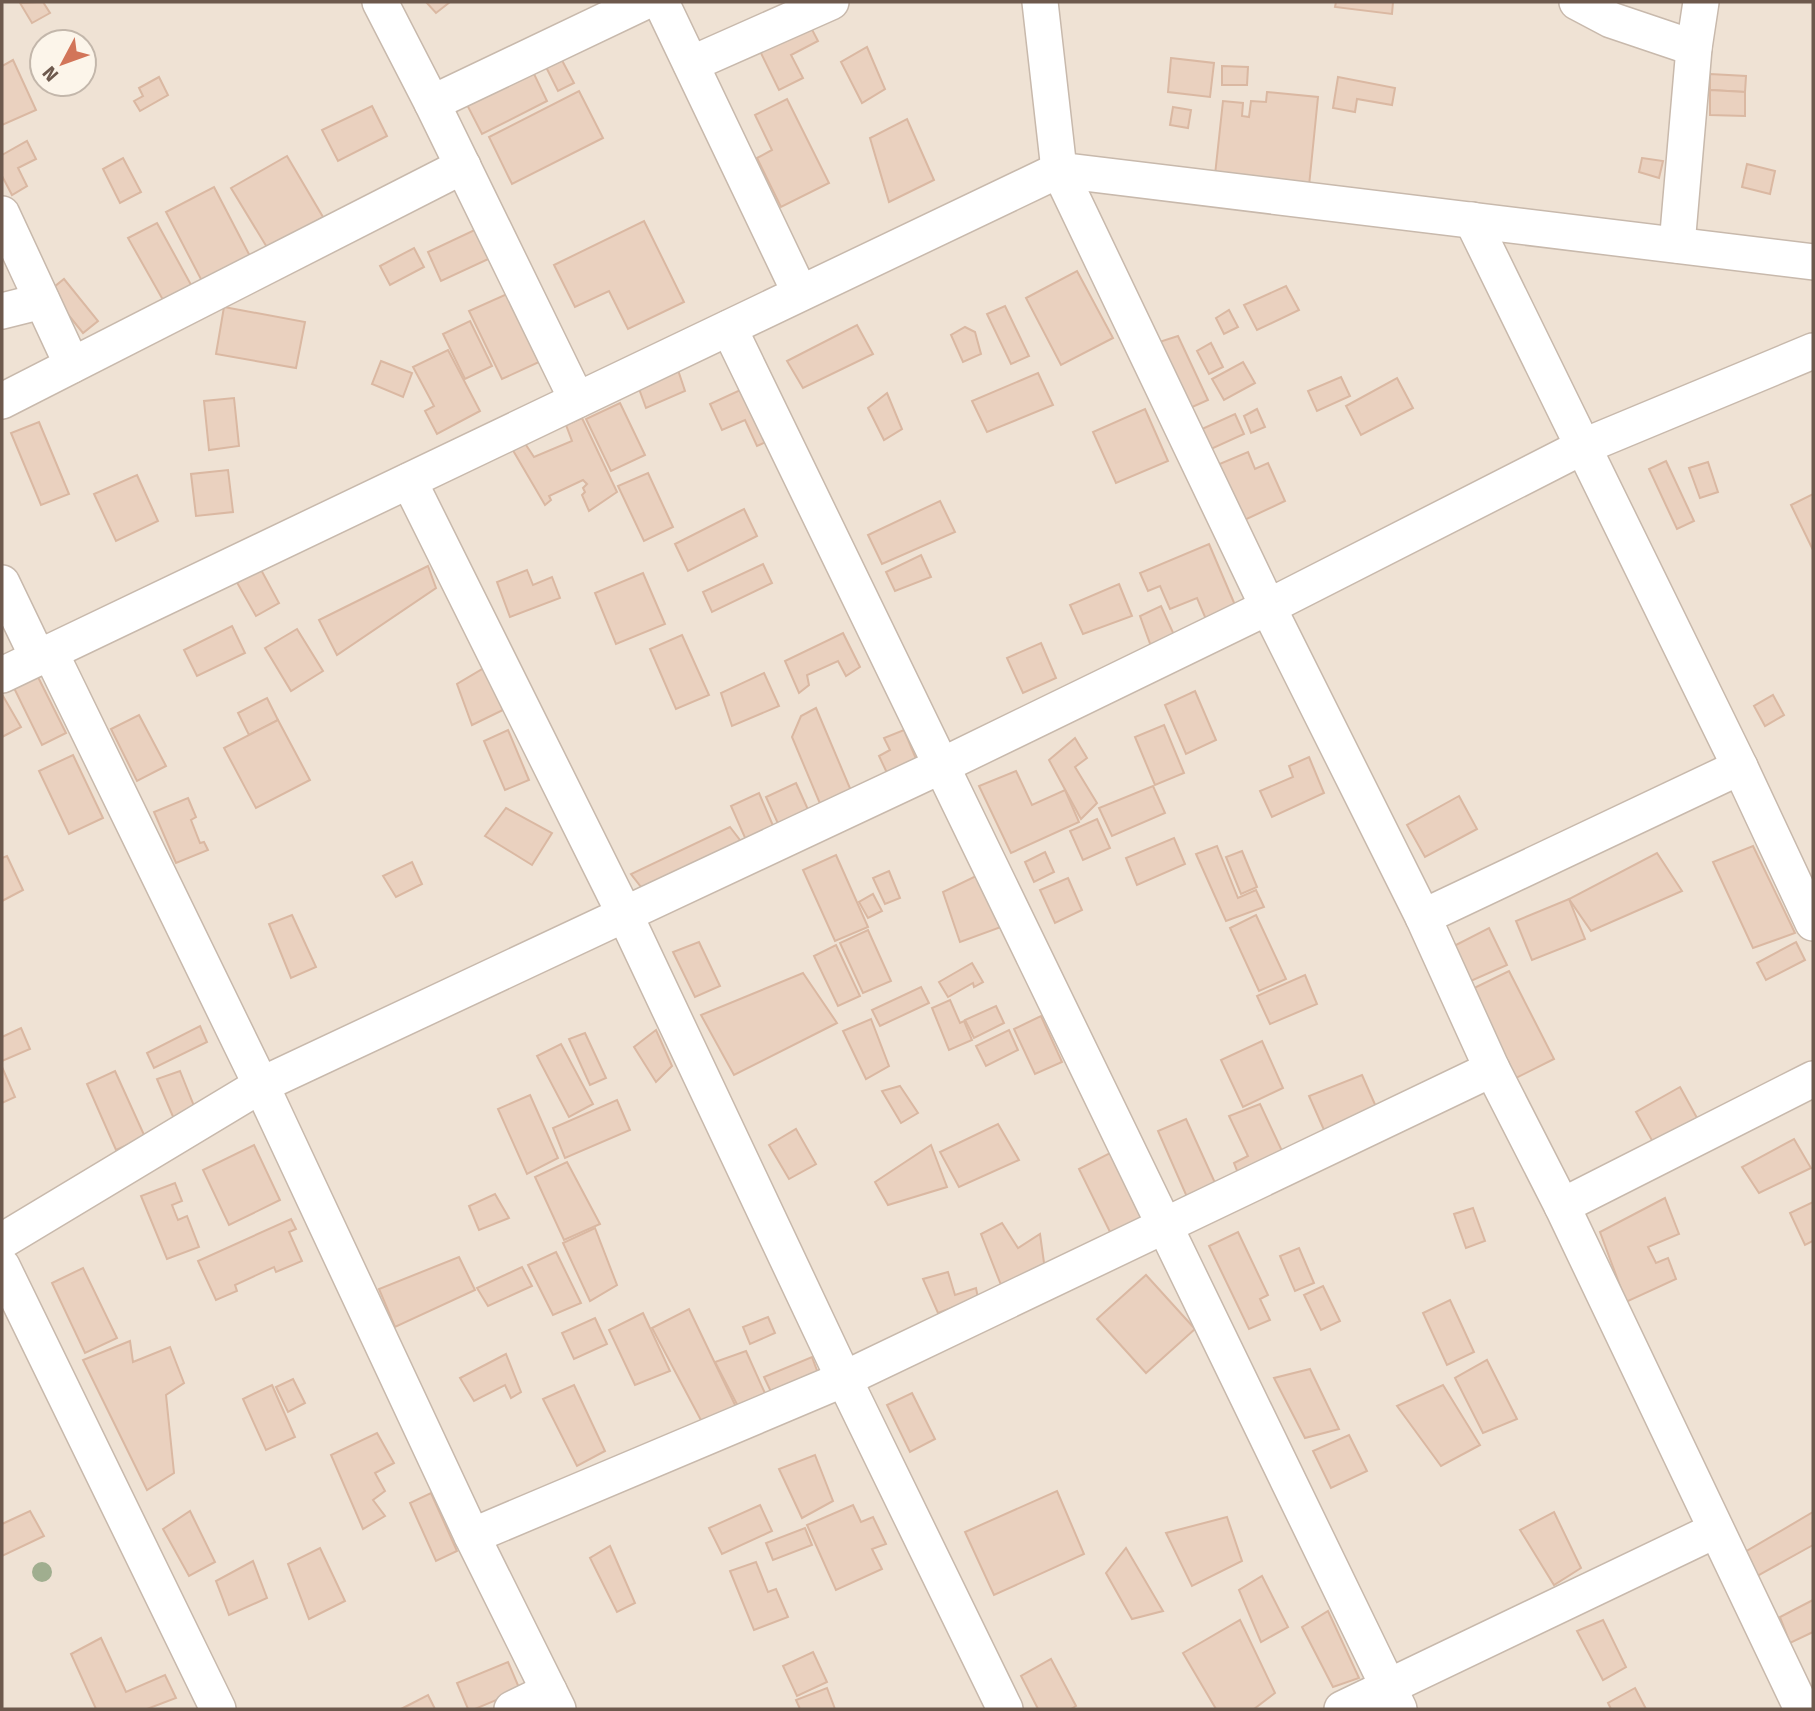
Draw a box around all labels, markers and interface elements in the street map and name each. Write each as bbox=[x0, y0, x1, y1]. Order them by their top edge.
north arrow bbox=[28, 28, 98, 98]
text: N bbox=[38, 62, 63, 86]

